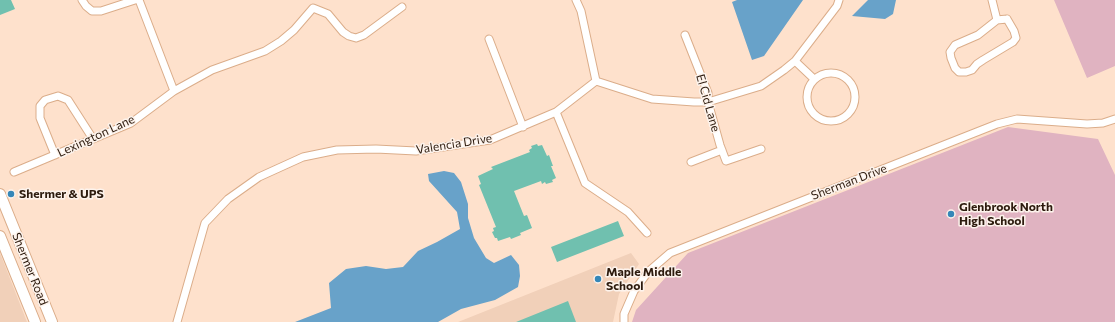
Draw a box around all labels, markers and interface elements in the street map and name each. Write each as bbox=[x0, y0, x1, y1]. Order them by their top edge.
street label: El Cid Lane bbox=[693, 72, 723, 134]
street label: Lexington Lane bbox=[55, 112, 137, 160]
street label: Valencia Drive bbox=[415, 131, 493, 157]
street label: Sherman Drive bbox=[809, 161, 889, 203]
place label: Shermer & UPS bbox=[19, 187, 104, 201]
marker: Shermer & UPS bbox=[6, 189, 16, 199]
place label: Glenbrook North High School bbox=[959, 200, 1053, 228]
marker: Glenbrook North High School bbox=[946, 209, 956, 219]
street label: Shermer Road bbox=[9, 231, 51, 307]
place label: Maple Middle School bbox=[606, 265, 681, 293]
marker: Maple Middle School bbox=[593, 274, 603, 284]

